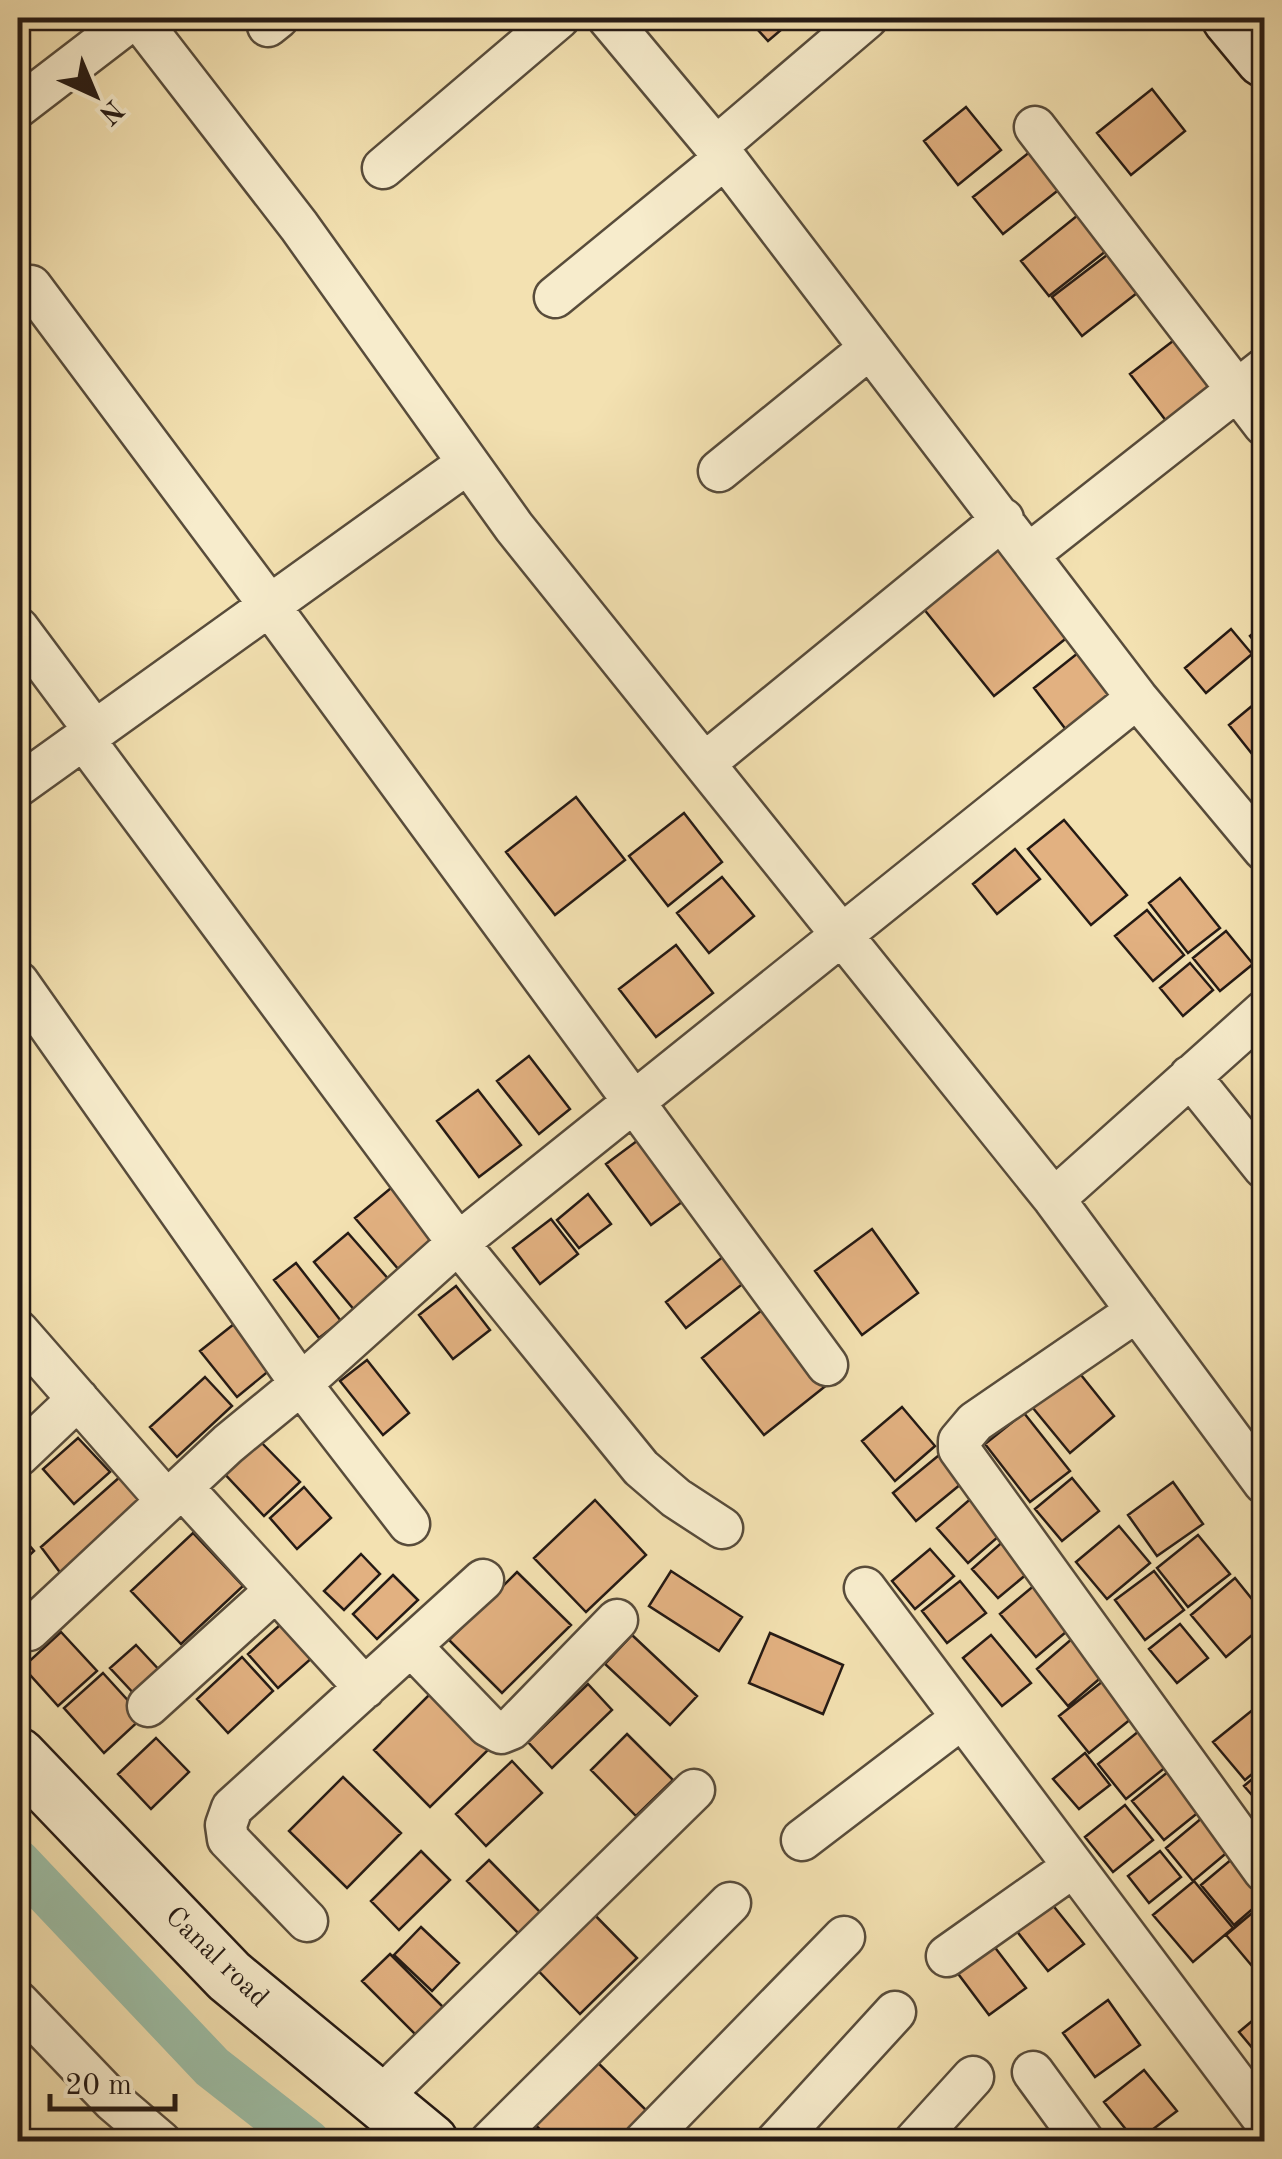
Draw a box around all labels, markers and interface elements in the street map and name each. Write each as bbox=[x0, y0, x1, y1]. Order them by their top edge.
north arrow bbox=[45, 45, 145, 145]
text: N bbox=[92, 93, 128, 129]
street label: Canal road bbox=[159, 1903, 273, 2013]
scale bar bbox=[50, 2049, 175, 2111]
text: 20 m bbox=[65, 2071, 132, 2101]

